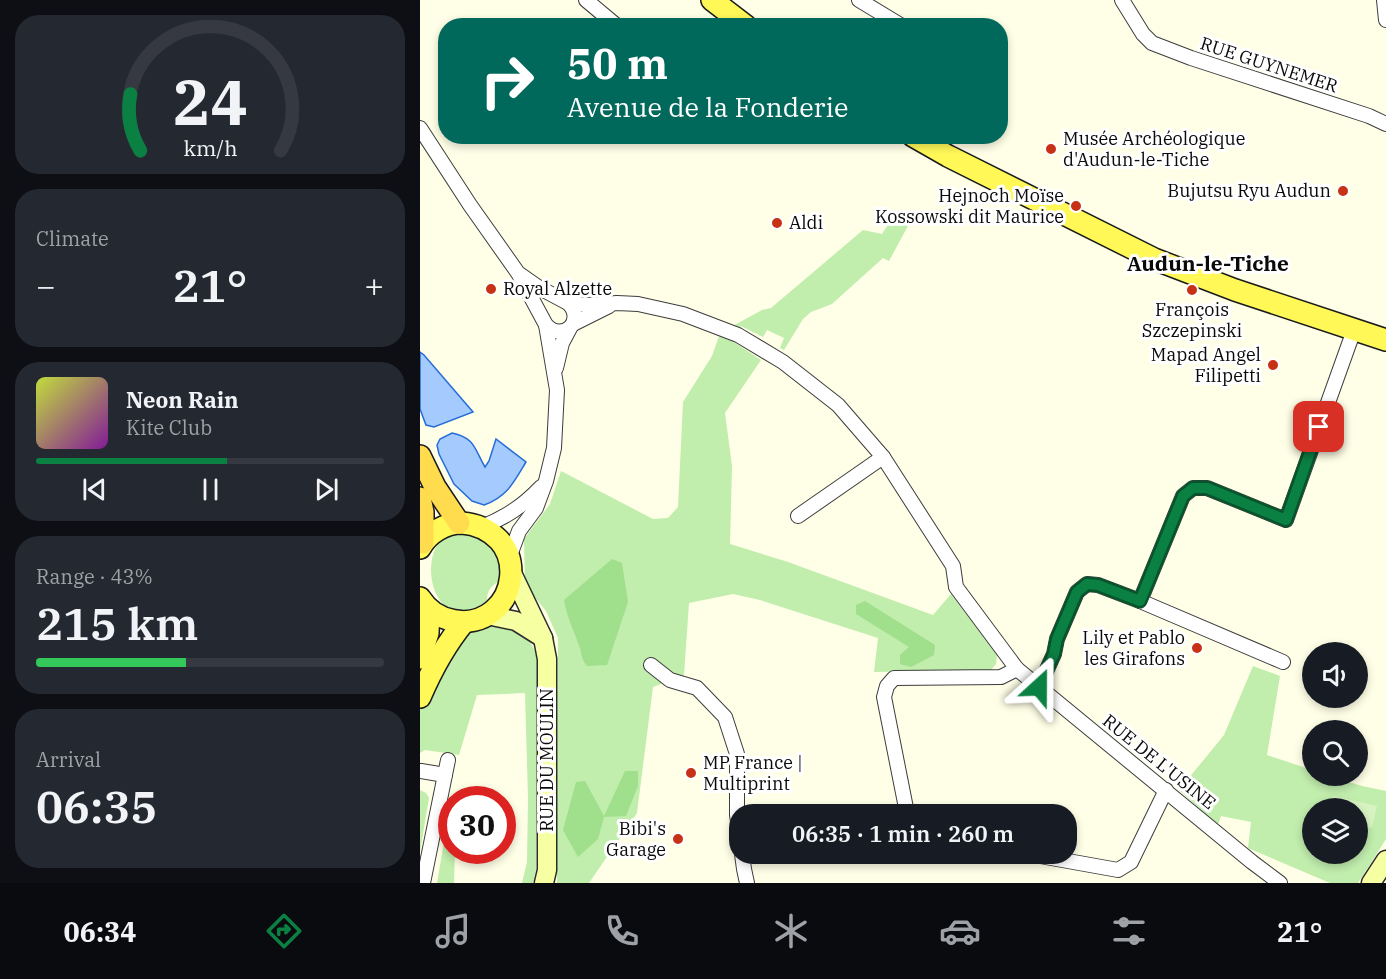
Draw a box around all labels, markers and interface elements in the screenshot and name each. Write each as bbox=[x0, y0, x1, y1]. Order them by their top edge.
street label: RUE GUYNEMER bbox=[1197, 31, 1341, 98]
text: 50 m bbox=[567, 36, 668, 91]
icon: right bbox=[468, 42, 546, 120]
text: 24 bbox=[173, 61, 247, 142]
text: Avenue de la Fonderie bbox=[567, 89, 849, 124]
place label: Musée Archéologique d'Audun-le-Tiche bbox=[1063, 127, 1245, 171]
text: km/h bbox=[183, 135, 237, 163]
marker: Musée Archéologique d'Audun-le-Tiche bbox=[1044, 142, 1058, 156]
place label: Bujutsu Ryu Audun bbox=[1167, 179, 1331, 202]
place label: Hejnoch Moïse Kossowski dit Maurice bbox=[875, 184, 1064, 228]
marker: Bujutsu Ryu Audun bbox=[1336, 184, 1350, 198]
marker: Hejnoch Moïse Kossowski dit Maurice bbox=[1069, 199, 1083, 213]
place label: Aldi bbox=[789, 211, 824, 234]
marker: Aldi bbox=[770, 216, 784, 230]
text: Climate bbox=[36, 225, 109, 252]
district label: Audun-le-Tiche bbox=[1127, 249, 1289, 277]
text: 21° bbox=[172, 256, 248, 314]
text: − bbox=[36, 264, 56, 307]
text: + bbox=[364, 264, 384, 307]
place label: Royal Alzette bbox=[503, 277, 612, 300]
marker: Royal Alzette bbox=[484, 282, 498, 296]
marker: François Szczepinski bbox=[1185, 283, 1199, 297]
place label: François Szczepinski bbox=[1142, 298, 1243, 342]
place label: Mapad Angel Filipetti bbox=[1151, 343, 1261, 387]
marker: Mapad Angel Filipetti bbox=[1266, 358, 1280, 372]
text: Neon Rain bbox=[126, 385, 239, 414]
pin bbox=[1293, 401, 1344, 452]
icon: arrive bbox=[1302, 410, 1335, 443]
text: Kite Club bbox=[126, 414, 212, 441]
icon: previous bbox=[78, 473, 111, 506]
icon: pause bbox=[194, 473, 227, 506]
icon: next bbox=[310, 473, 343, 506]
text: Range · 43% bbox=[36, 563, 153, 590]
text: 215 km bbox=[36, 594, 198, 652]
place label: Lily et Pablo les Girafons bbox=[1082, 626, 1185, 670]
marker: Lily et Pablo les Girafons bbox=[1190, 641, 1204, 655]
map controls bbox=[1302, 642, 1368, 864]
button: sound bbox=[1302, 642, 1368, 708]
position arrow bbox=[1007, 655, 1071, 719]
street label: RUE DU MOULIN bbox=[535, 688, 558, 832]
street label: RUE DE L'USINE bbox=[1098, 709, 1220, 814]
button: search bbox=[1302, 720, 1368, 786]
text: Arrival bbox=[36, 746, 101, 773]
place label: MP France | Multiprint bbox=[703, 751, 803, 795]
marker: MP France | Multiprint bbox=[684, 766, 698, 780]
text: 06:35 bbox=[36, 777, 157, 835]
speed limit sign: 30 bbox=[438, 786, 516, 864]
button: layers bbox=[1302, 798, 1368, 864]
place label: Bibi's Garage bbox=[606, 817, 666, 861]
text: 06:35 · 1 min · 260 m bbox=[792, 819, 1014, 848]
marker: Bibi's Garage bbox=[671, 832, 685, 846]
icon: directions bbox=[263, 910, 305, 952]
icon: music bbox=[432, 910, 474, 952]
icon: phone bbox=[601, 910, 643, 952]
icon: climate bbox=[770, 910, 812, 952]
icon: car bbox=[939, 910, 981, 952]
icon: filters bbox=[1108, 910, 1150, 952]
text: 06:34 bbox=[63, 914, 136, 949]
text: 21° bbox=[1277, 914, 1322, 949]

